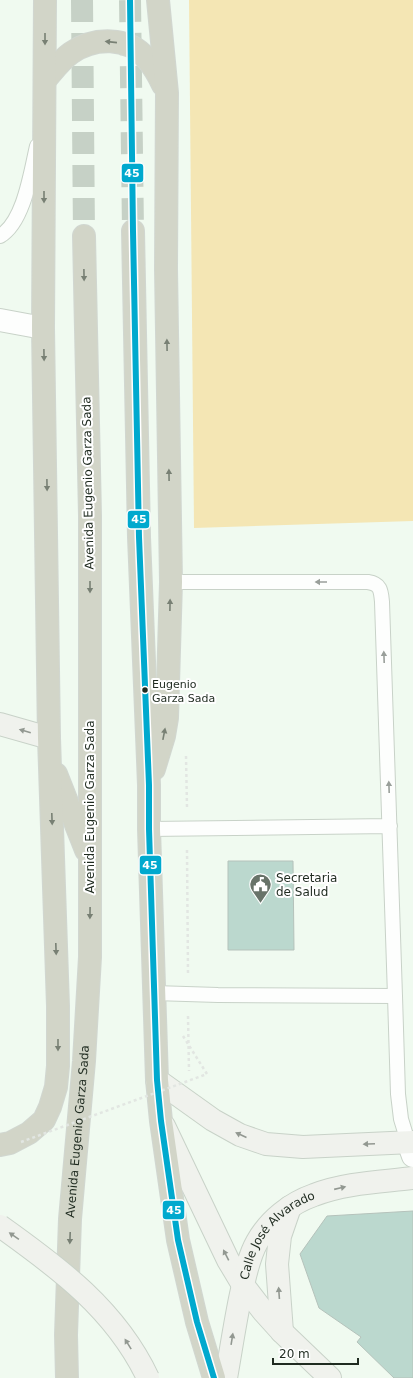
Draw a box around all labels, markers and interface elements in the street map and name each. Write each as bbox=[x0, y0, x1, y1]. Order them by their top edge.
one-way arrow bbox=[42, 33, 48, 46]
one-way arrow bbox=[105, 38, 118, 45]
line badge: 45 bbox=[121, 163, 144, 183]
text: 45 bbox=[124, 167, 140, 180]
one-way arrow bbox=[41, 191, 47, 204]
one-way arrow bbox=[81, 269, 88, 281]
one-way arrow bbox=[164, 338, 170, 351]
one-way arrow bbox=[41, 349, 47, 362]
street label: Avenida Eugenio Garza Sada bbox=[79, 396, 97, 570]
one-way arrow bbox=[166, 468, 172, 481]
one-way arrow bbox=[43, 479, 50, 491]
line badge: 45 bbox=[127, 510, 150, 529]
text: 45 bbox=[131, 513, 147, 526]
one-way arrow bbox=[314, 579, 327, 585]
one-way arrow bbox=[87, 581, 93, 594]
one-way arrow bbox=[167, 598, 173, 611]
one-way arrow bbox=[381, 650, 387, 663]
place label: Eugenio Garza Sada bbox=[152, 678, 215, 705]
marker: Eugenio Garza Sada bbox=[140, 685, 150, 695]
street label: Avenida Eugenio Garza Sada bbox=[83, 721, 97, 894]
one-way arrow bbox=[18, 728, 30, 734]
one-way arrow bbox=[161, 728, 167, 741]
one-way arrow bbox=[386, 780, 392, 793]
one-way arrow bbox=[49, 813, 55, 826]
line badge: 45 bbox=[139, 855, 162, 875]
text: 45 bbox=[142, 859, 158, 872]
place label: Secretaria de Salud bbox=[276, 871, 337, 899]
public building icon: Secretaria de Salud bbox=[248, 872, 274, 905]
one-way arrow bbox=[87, 907, 93, 920]
one-way arrow bbox=[53, 943, 59, 956]
one-way arrow bbox=[55, 1039, 61, 1052]
street label: Avenida Eugenio Garza Sada bbox=[63, 1045, 92, 1218]
one-way arrow bbox=[235, 1132, 246, 1138]
one-way arrow bbox=[363, 1141, 375, 1148]
one-way arrow bbox=[333, 1185, 346, 1191]
street label: Calle José Alvarado bbox=[237, 1188, 317, 1281]
line badge: 45 bbox=[162, 1200, 185, 1220]
text: 45 bbox=[166, 1204, 182, 1217]
one-way arrow bbox=[9, 1232, 20, 1240]
one-way arrow bbox=[66, 1232, 73, 1244]
one-way arrow bbox=[223, 1250, 229, 1261]
one-way arrow bbox=[276, 1287, 283, 1299]
one-way arrow bbox=[229, 1333, 235, 1346]
one-way arrow bbox=[124, 1339, 132, 1349]
scale bar bbox=[273, 1340, 358, 1366]
text: 20 m bbox=[279, 1347, 310, 1361]

